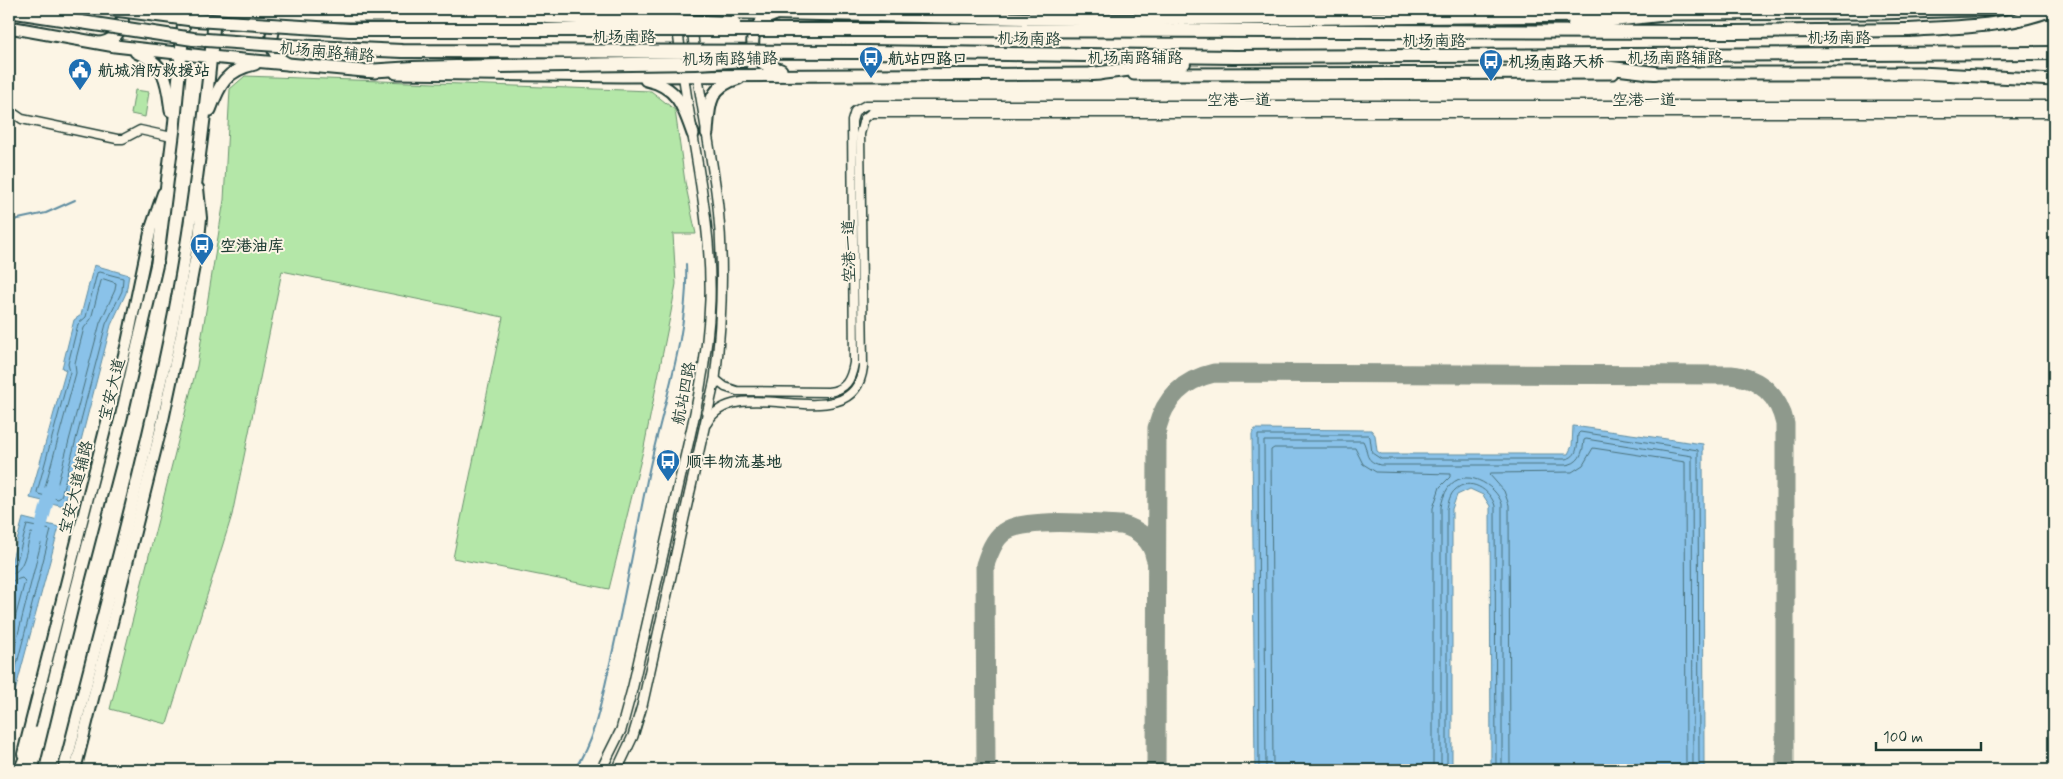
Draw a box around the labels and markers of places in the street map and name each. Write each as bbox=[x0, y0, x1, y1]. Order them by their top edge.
bus stop icon: 航站四路口 bbox=[858, 45, 884, 79]
bus stop icon: 机场南路天桥 bbox=[1478, 48, 1504, 82]
place label: 航站四路口 bbox=[888, 49, 968, 70]
place label: 机场南路天桥 bbox=[1508, 52, 1604, 73]
public building icon: 航城消防救援站 bbox=[67, 57, 93, 91]
place label: 航城消防救援站 bbox=[98, 61, 210, 82]
bus stop icon: 空港油库 bbox=[189, 232, 215, 266]
place label: 空港油库 bbox=[220, 236, 284, 257]
bus stop icon: 顺丰物流基地 bbox=[655, 448, 681, 482]
place label: 顺丰物流基地 bbox=[686, 452, 782, 473]

